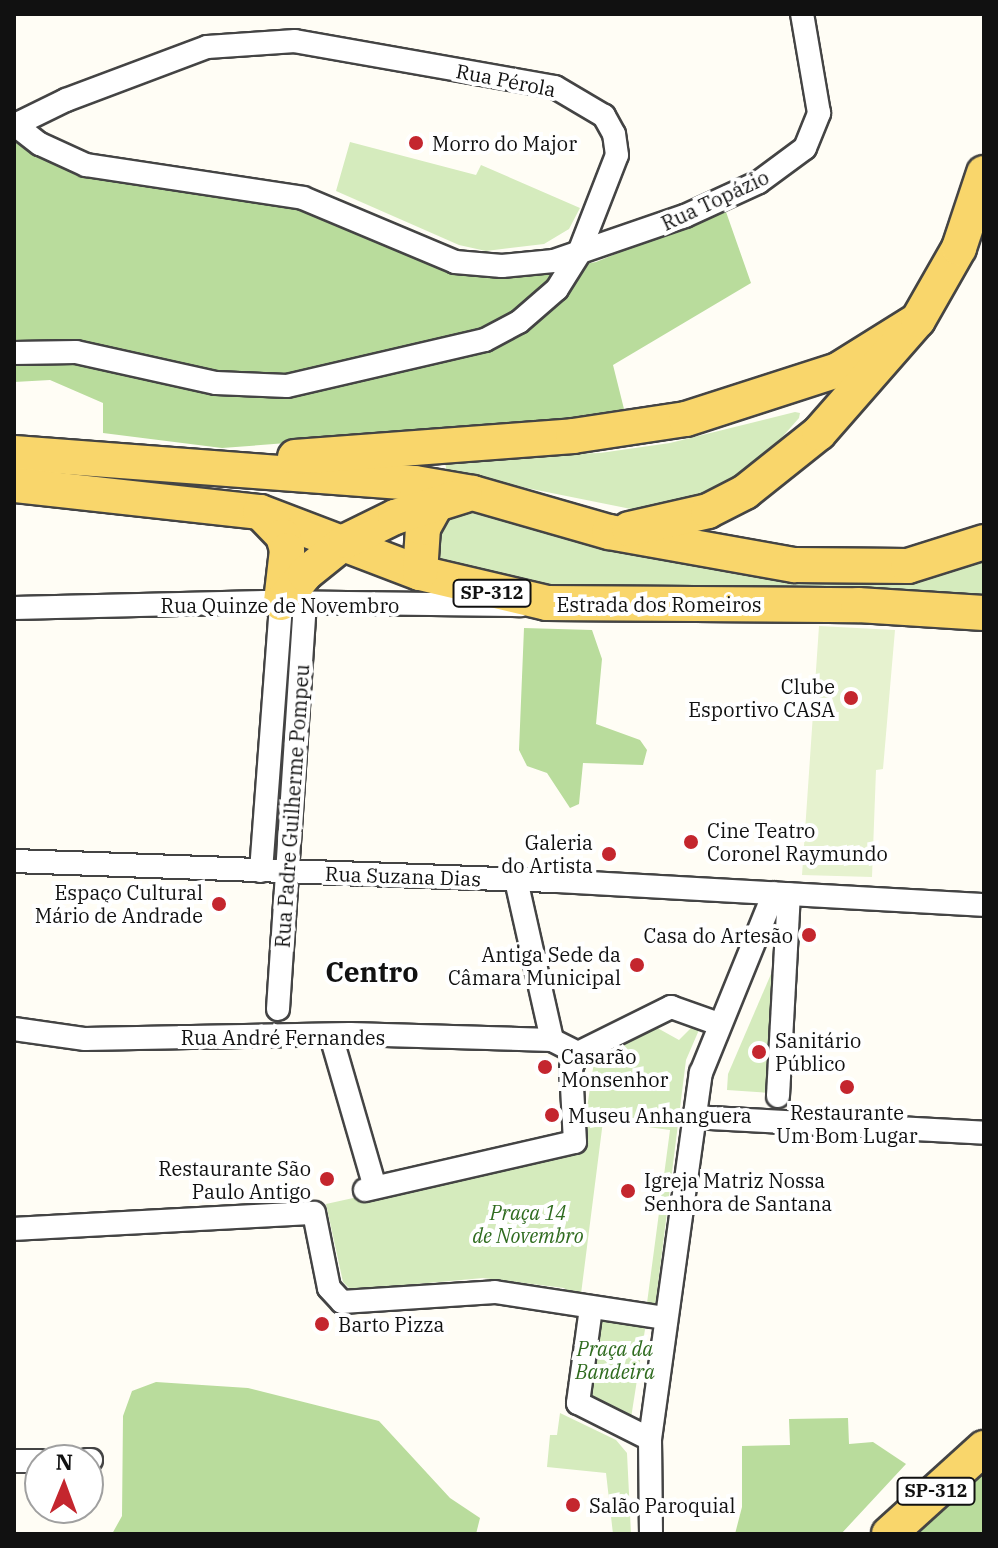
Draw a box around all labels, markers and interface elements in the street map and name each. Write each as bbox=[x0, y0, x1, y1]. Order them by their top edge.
street label: Rua Pérola bbox=[454, 59, 558, 101]
place label: Morro do Major bbox=[432, 131, 577, 155]
marker: Morro do Major bbox=[407, 134, 425, 152]
street label: Rua Topázio bbox=[657, 165, 773, 235]
road number: SP-312 bbox=[452, 579, 532, 607]
street label: Estrada dos Romeiros bbox=[556, 592, 762, 616]
street label: Rua Quinze de Novembro bbox=[161, 593, 399, 617]
street label: Rua Padre Guilherme Pompeu bbox=[270, 663, 314, 949]
place label: Clube Esportivo CASA bbox=[688, 674, 835, 721]
marker: Clube Esportivo CASA bbox=[842, 689, 860, 707]
place label: Cine Teatro Coronel Raymundo bbox=[707, 818, 888, 865]
place label: Galeria do Artista bbox=[501, 830, 593, 877]
marker: Cine Teatro Coronel Raymundo bbox=[682, 833, 700, 851]
marker: Galeria do Artista bbox=[600, 845, 618, 863]
street label: Rua Suzana Dias bbox=[325, 861, 481, 891]
place label: Espaço Cultural Mário de Andrade bbox=[35, 880, 203, 927]
marker: Espaço Cultural Mário de Andrade bbox=[210, 895, 228, 913]
place label: Casa do Artesão bbox=[643, 923, 793, 947]
marker: Casa do Artesão bbox=[800, 926, 818, 944]
place label: Antiga Sede da Câmara Municipal bbox=[448, 942, 621, 989]
district label: Centro bbox=[325, 955, 419, 989]
marker: Antiga Sede da Câmara Municipal bbox=[628, 956, 646, 974]
street label: Rua André Fernandes bbox=[181, 1025, 385, 1049]
place label: Sanitário Público bbox=[775, 1028, 861, 1075]
marker: Sanitário Público bbox=[750, 1043, 768, 1061]
place label: Casarão Monsenhor bbox=[561, 1044, 668, 1091]
marker: Casarão Monsenhor bbox=[536, 1058, 554, 1076]
marker: Restaurante Um Bom Lugar bbox=[838, 1078, 856, 1096]
place label: Restaurante Um Bom Lugar bbox=[776, 1100, 918, 1147]
place label: Museu Anhanguera bbox=[568, 1103, 752, 1127]
marker: Museu Anhanguera bbox=[543, 1106, 561, 1124]
place label: Restaurante São Paulo Antigo bbox=[158, 1156, 311, 1203]
place label: Igreja Matriz Nossa Senhora de Santana bbox=[644, 1168, 832, 1215]
marker: Restaurante São Paulo Antigo bbox=[318, 1170, 336, 1188]
marker: Igreja Matriz Nossa Senhora de Santana bbox=[619, 1182, 637, 1200]
park label: Praça 14 de Novembro bbox=[472, 1200, 584, 1247]
place label: Barto Pizza bbox=[338, 1312, 444, 1336]
marker: Barto Pizza bbox=[313, 1315, 331, 1333]
park label: Praça da Bandeira bbox=[575, 1336, 655, 1383]
north arrow bbox=[24, 1444, 104, 1524]
text: N bbox=[55, 1447, 73, 1476]
road number: SP-312 bbox=[896, 1477, 976, 1505]
place label: Salão Paroquial bbox=[589, 1493, 736, 1517]
marker: Salão Paroquial bbox=[564, 1496, 582, 1514]

